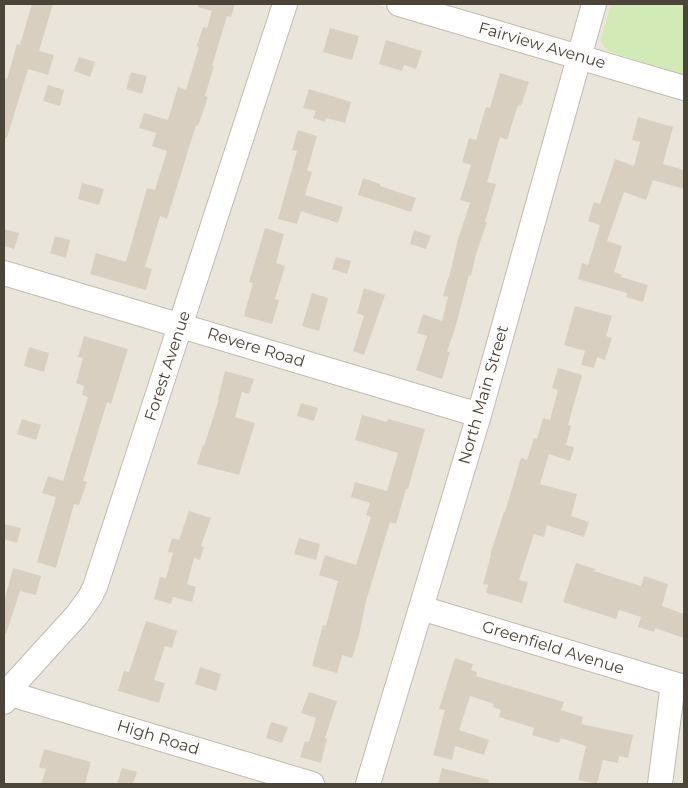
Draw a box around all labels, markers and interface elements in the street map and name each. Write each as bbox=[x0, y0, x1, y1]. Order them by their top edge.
street label: Fairview Avenue bbox=[476, 19, 608, 73]
street label: Forest Avenue bbox=[141, 309, 195, 423]
street label: North Main Street bbox=[455, 323, 513, 467]
street label: Revere Road bbox=[205, 324, 307, 372]
street label: Greenfield Avenue bbox=[479, 617, 627, 679]
street label: High Road bbox=[114, 716, 202, 760]

